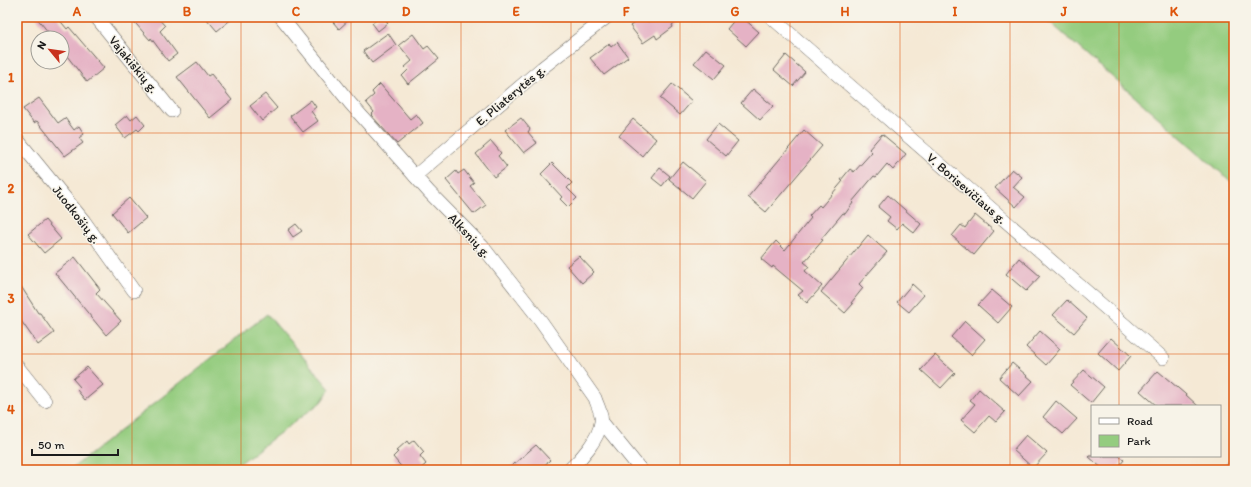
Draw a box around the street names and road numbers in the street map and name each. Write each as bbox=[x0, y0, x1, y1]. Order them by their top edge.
street label: Vajakiškių g. bbox=[106, 33, 161, 96]
street label: E. Pliaterytės g. bbox=[472, 62, 548, 129]
street label: V. Borisevičiaus g. bbox=[924, 150, 1009, 227]
street label: Juodkošių g. bbox=[49, 182, 104, 246]
street label: Alksnių g. bbox=[445, 210, 494, 261]

